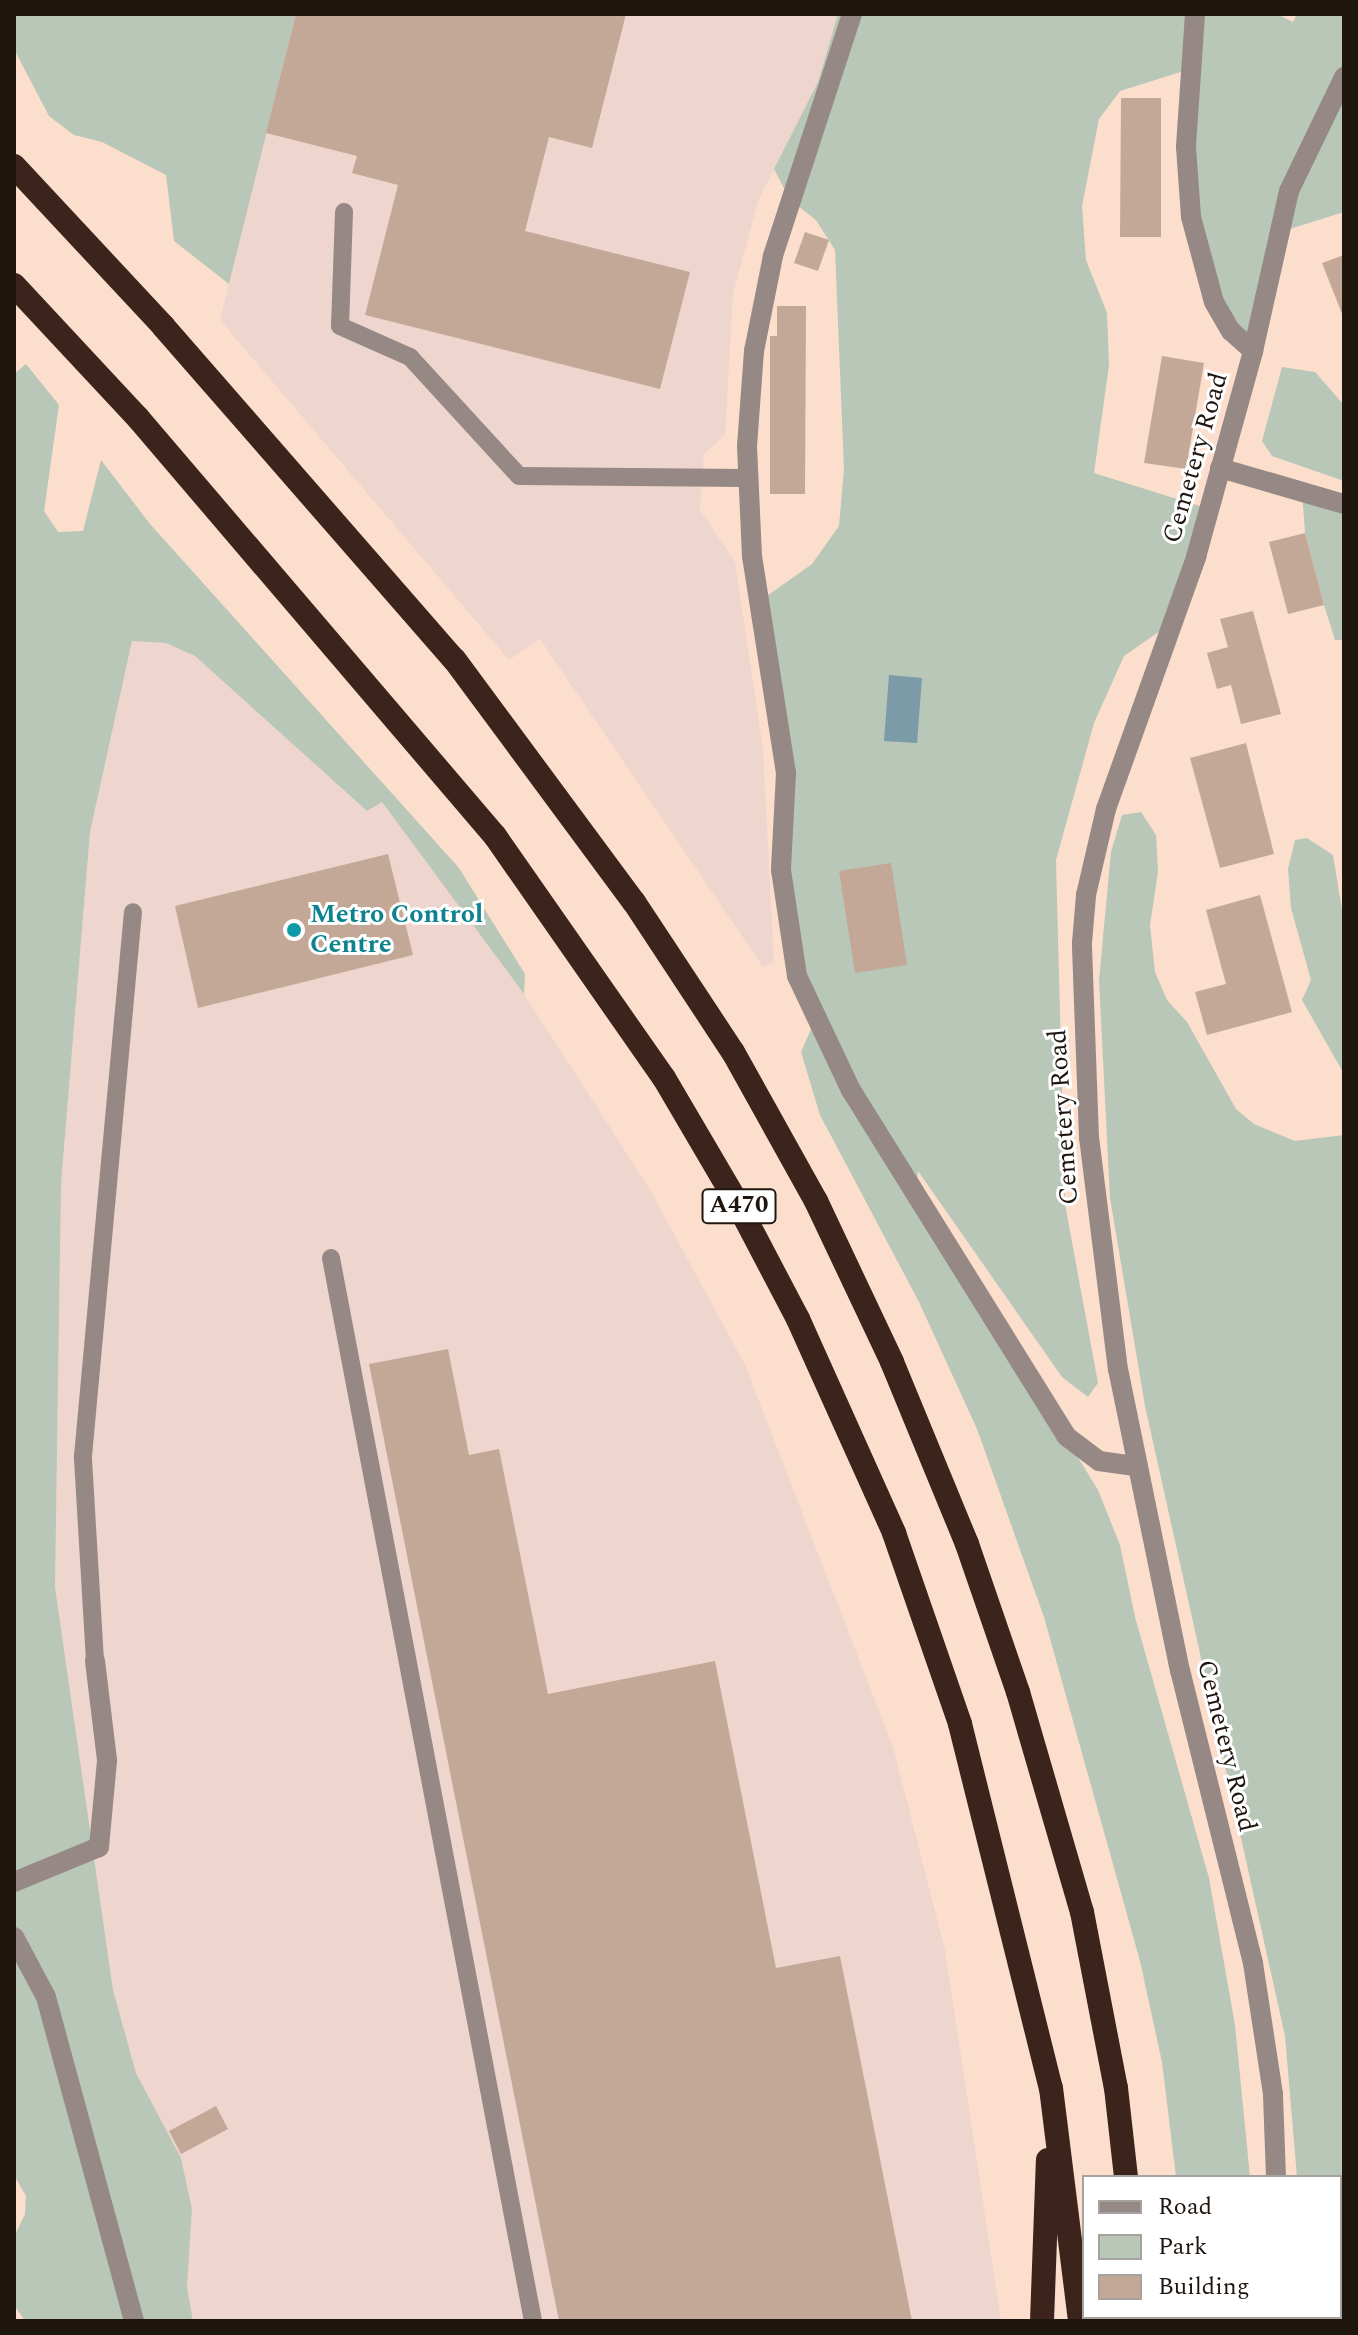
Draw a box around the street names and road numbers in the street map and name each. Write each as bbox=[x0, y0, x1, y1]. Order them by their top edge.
street label: Cemetery Road bbox=[1157, 369, 1235, 547]
street label: Cemetery Road bbox=[1042, 1028, 1086, 1206]
road number: A470 bbox=[701, 1186, 777, 1226]
street label: Cemetery Road bbox=[1190, 1657, 1262, 1835]

